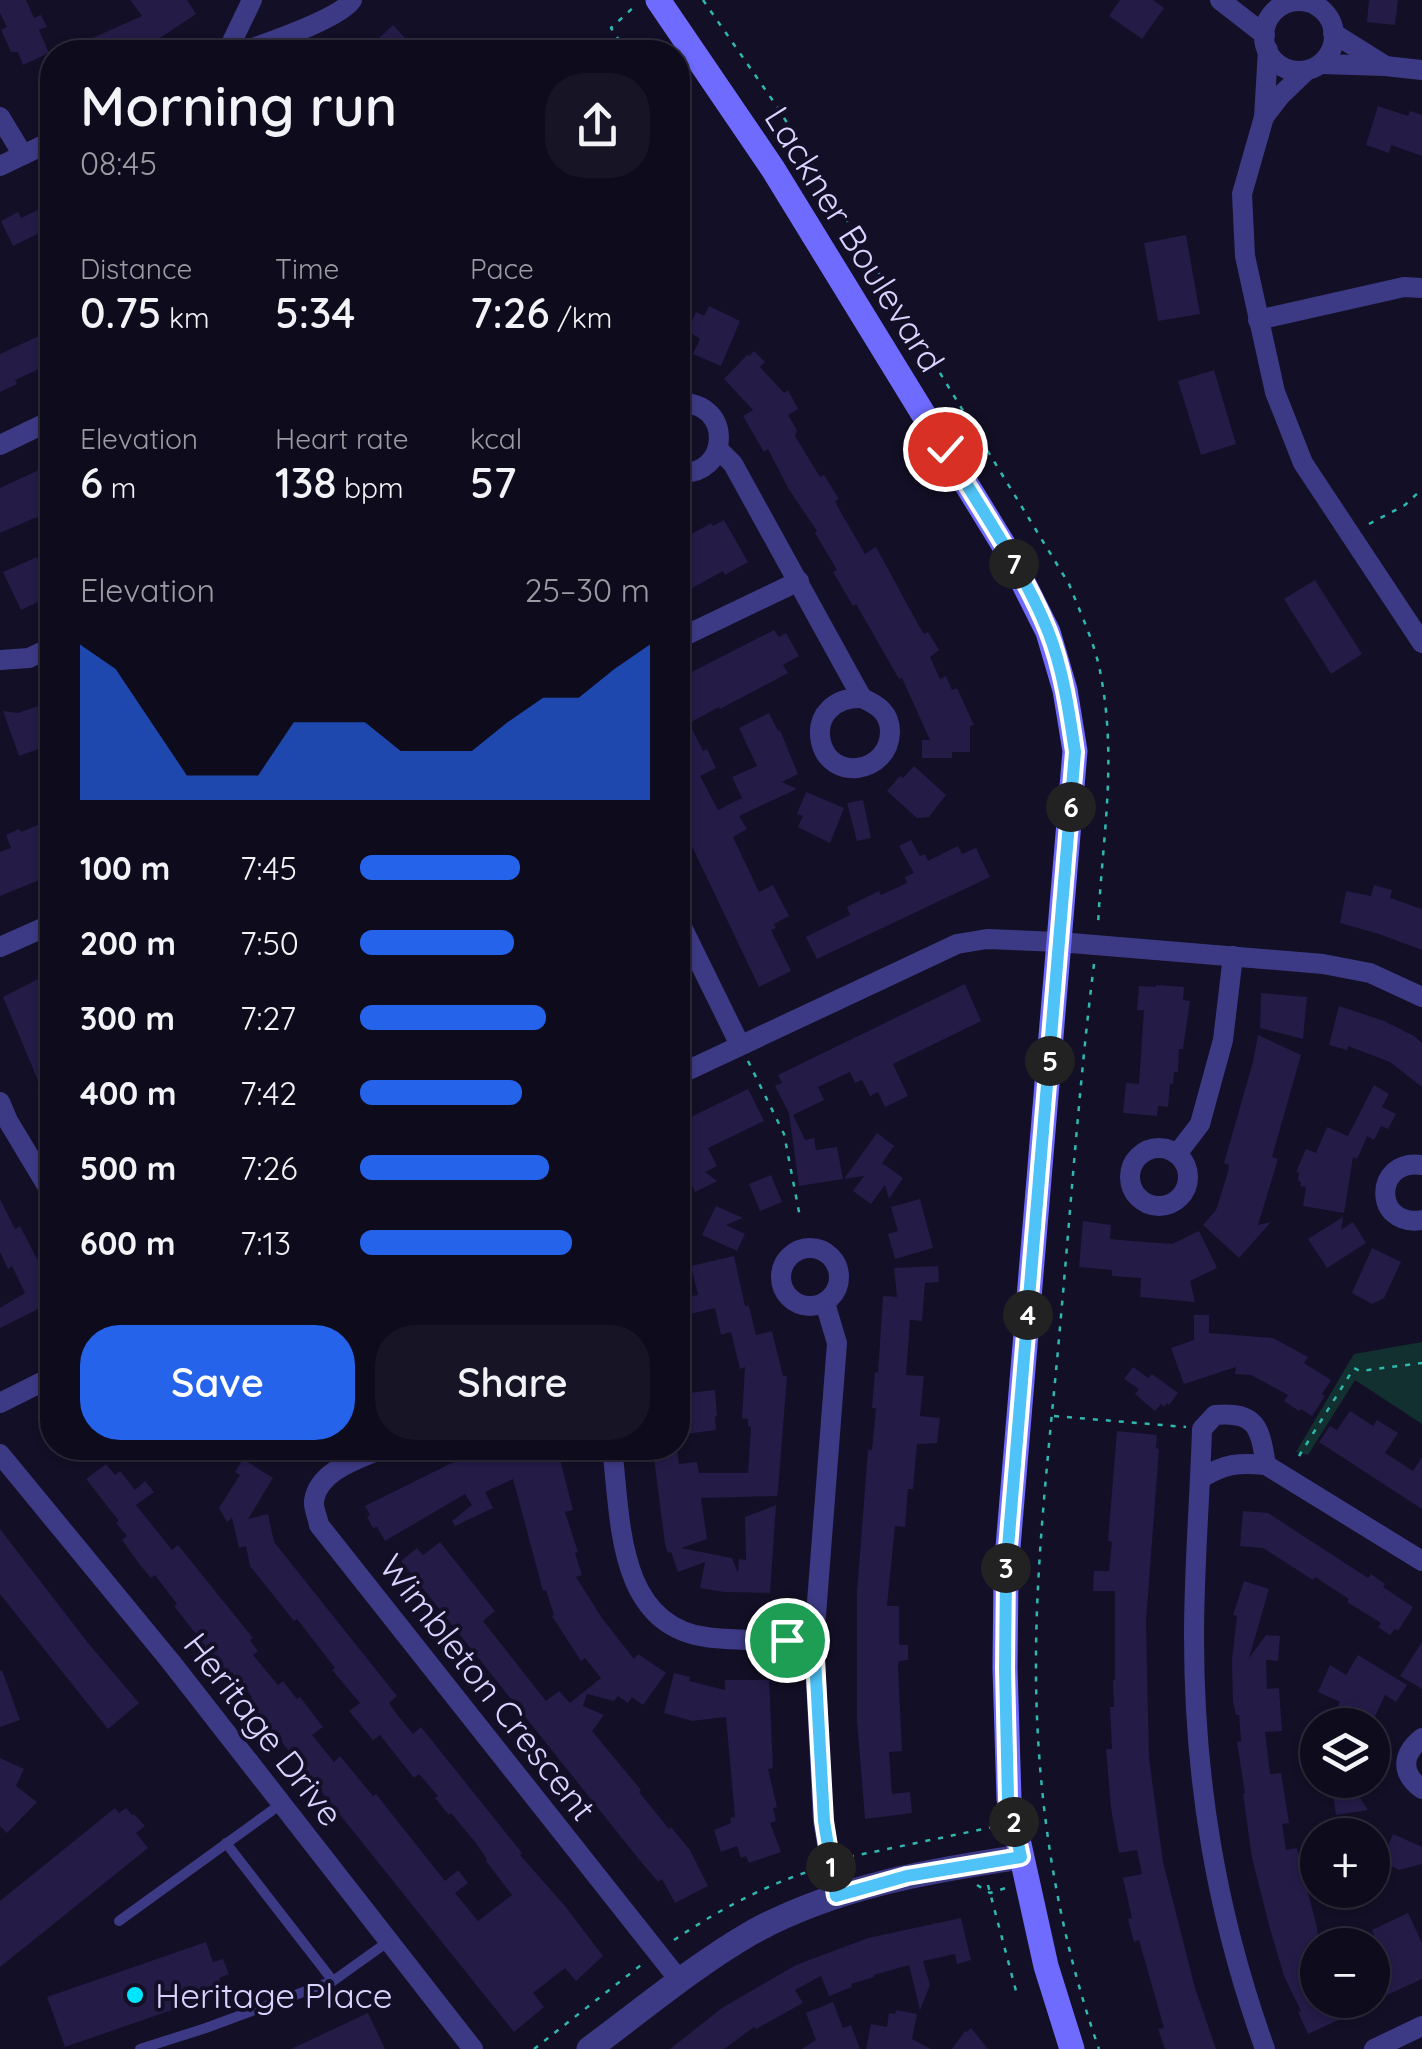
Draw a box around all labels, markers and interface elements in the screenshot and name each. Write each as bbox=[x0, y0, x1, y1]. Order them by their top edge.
text: Morning run bbox=[80, 71, 397, 140]
button: share bbox=[545, 73, 650, 178]
street label: Lackner Boulevard bbox=[756, 98, 954, 380]
text: 08:45 bbox=[80, 143, 157, 183]
text: Distance bbox=[80, 251, 192, 286]
text: Time bbox=[275, 251, 339, 286]
text: Pace bbox=[470, 251, 534, 286]
text: 0.75 bbox=[80, 286, 161, 339]
text: 5:34 bbox=[275, 286, 355, 339]
text: 7:26 bbox=[470, 286, 550, 339]
text: km bbox=[161, 300, 210, 335]
text: /km bbox=[550, 300, 612, 335]
pin bbox=[903, 407, 988, 492]
text: Elevation bbox=[80, 421, 198, 456]
text: Heart rate bbox=[275, 421, 409, 456]
text: kcal bbox=[470, 421, 522, 456]
icon: check bbox=[918, 422, 973, 477]
text: 6 bbox=[80, 456, 103, 509]
text: 138 bbox=[275, 456, 336, 509]
text: 57 bbox=[470, 456, 516, 509]
text: m bbox=[103, 470, 136, 505]
text: bpm bbox=[336, 470, 404, 505]
pin: 7 bbox=[989, 539, 1039, 589]
text: 7 bbox=[1006, 546, 1022, 581]
text: Elevation bbox=[80, 570, 215, 610]
text: 25–30 m bbox=[525, 570, 650, 610]
pin: 6 bbox=[1046, 782, 1096, 832]
text: 6 bbox=[1063, 789, 1079, 824]
text: 100 m bbox=[80, 848, 170, 888]
text: 7:45 bbox=[240, 848, 297, 888]
text: 200 m bbox=[80, 923, 176, 963]
text: 7:50 bbox=[240, 923, 299, 963]
text: 300 m bbox=[80, 998, 175, 1038]
text: 7:27 bbox=[240, 998, 296, 1038]
pin: 5 bbox=[1025, 1036, 1075, 1086]
text: 5 bbox=[1042, 1043, 1058, 1078]
text: 400 m bbox=[80, 1073, 177, 1113]
text: 7:42 bbox=[240, 1073, 297, 1113]
text: 500 m bbox=[80, 1148, 176, 1188]
text: 7:26 bbox=[240, 1148, 297, 1188]
text: 600 m bbox=[80, 1223, 175, 1263]
text: 7:13 bbox=[240, 1223, 291, 1263]
pin: 4 bbox=[1003, 1290, 1053, 1340]
text: 4 bbox=[1020, 1297, 1036, 1332]
button: Save bbox=[80, 1325, 355, 1440]
button: Share bbox=[375, 1325, 650, 1440]
pin: 3 bbox=[981, 1543, 1031, 1593]
street label: Wimbleton Crescent bbox=[370, 1545, 606, 1829]
text: 3 bbox=[998, 1550, 1014, 1585]
pin bbox=[745, 1598, 830, 1683]
icon: arrive bbox=[760, 1613, 815, 1668]
street label: Heritage Drive bbox=[175, 1623, 353, 1835]
map controls bbox=[1300, 1708, 1390, 2018]
button: layers bbox=[1300, 1708, 1390, 1798]
pin: 2 bbox=[989, 1797, 1039, 1847]
text: 2 bbox=[1006, 1804, 1022, 1839]
button: + bbox=[1300, 1818, 1390, 1908]
pin: 1 bbox=[806, 1842, 856, 1892]
text: 1 bbox=[826, 1849, 836, 1884]
button: − bbox=[1300, 1928, 1390, 2018]
place label: Heritage Place bbox=[155, 1973, 393, 2017]
marker: Heritage Place bbox=[124, 1984, 146, 2006]

